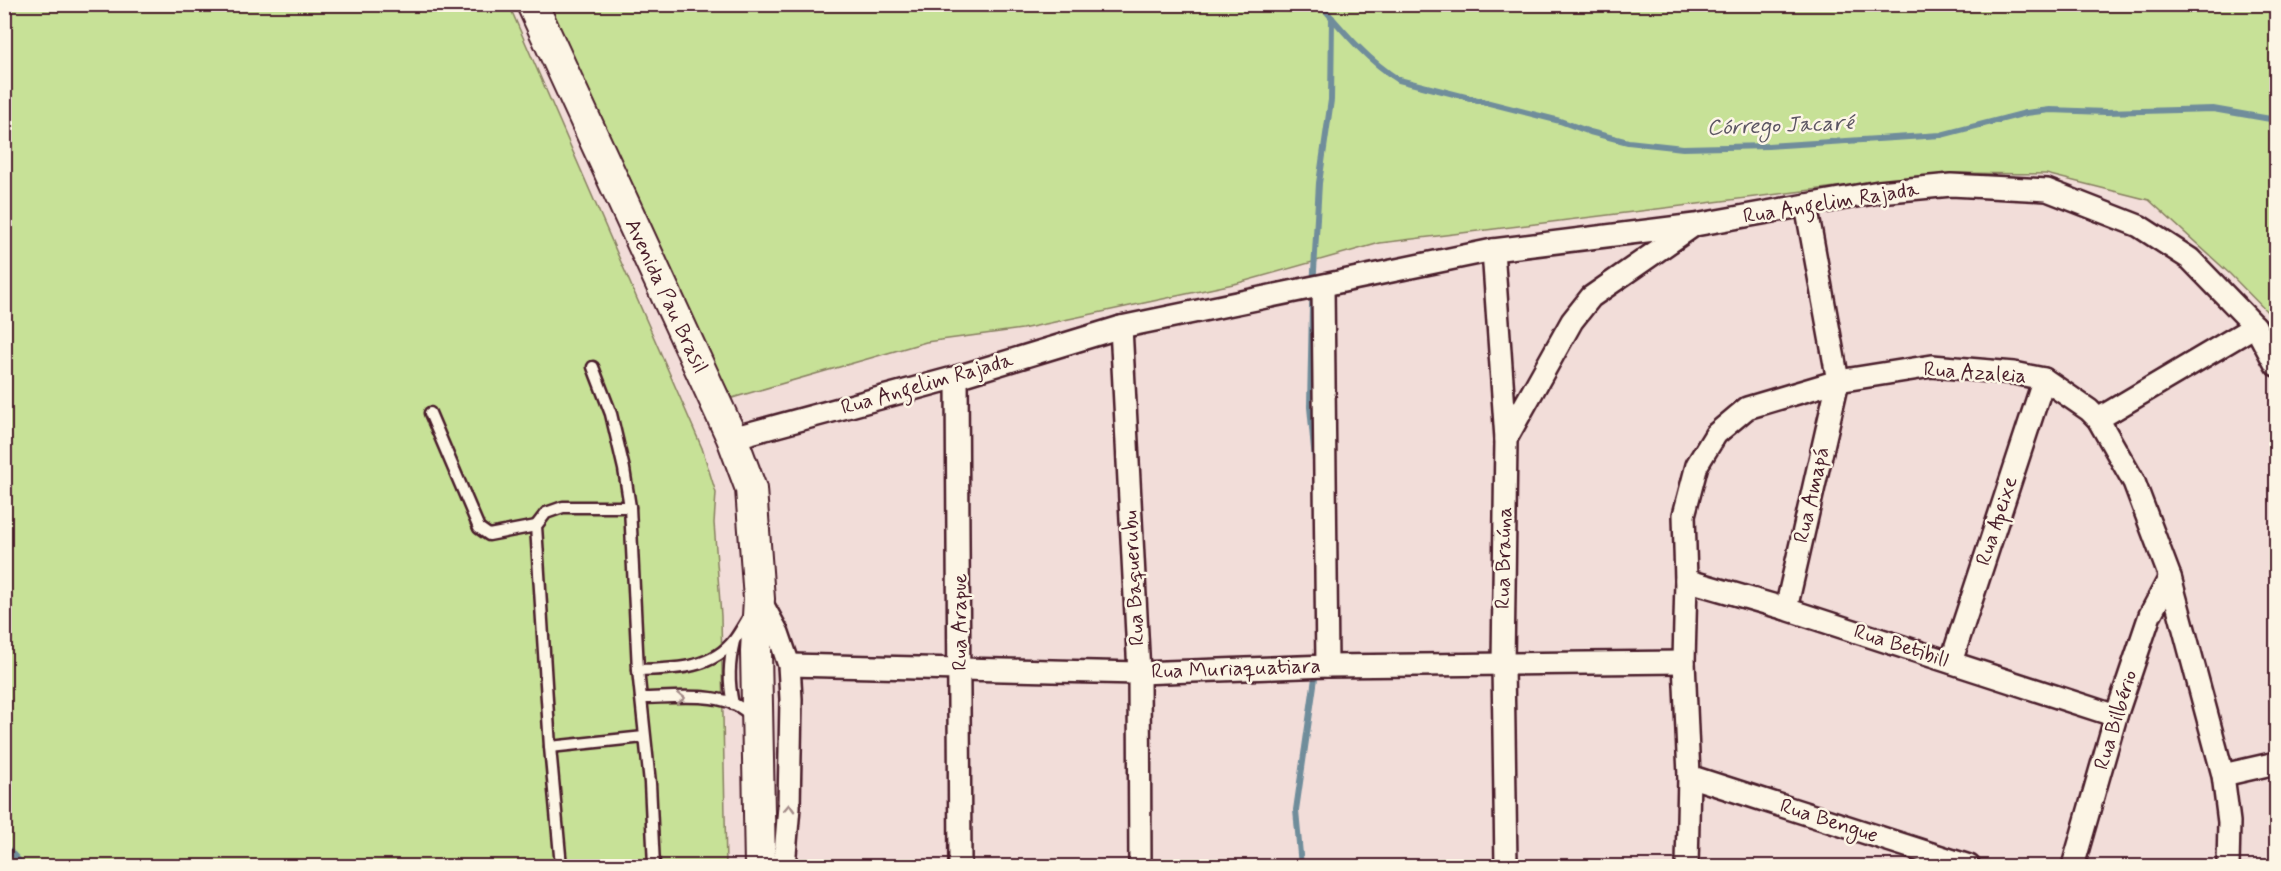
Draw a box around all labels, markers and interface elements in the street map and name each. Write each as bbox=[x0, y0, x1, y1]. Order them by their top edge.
water label: Córrego Jacaré bbox=[1706, 109, 1857, 145]
street label: Rua Angelim Rajada bbox=[1741, 175, 1922, 233]
street label: Avenida Pau Brasil bbox=[618, 214, 714, 378]
street label: Rua Angelim Rajada bbox=[838, 346, 1017, 424]
street label: Rua Azaleia bbox=[1923, 355, 2027, 391]
street label: Rua Amapá bbox=[1787, 444, 1837, 546]
street label: Rua Apeixe bbox=[1969, 473, 2026, 570]
street label: Rua Braúna bbox=[1489, 507, 1519, 609]
street label: Rua Baquerubu bbox=[1116, 510, 1152, 646]
street label: Rua Arapue bbox=[946, 573, 974, 671]
street label: Rua Betibill bbox=[1850, 618, 1952, 674]
street label: Rua Muriaquatiara bbox=[1151, 652, 1321, 686]
street label: Rua Bilbério bbox=[2088, 667, 2144, 773]
one-way arrow bbox=[676, 692, 685, 704]
street label: Rua Bengue bbox=[1776, 792, 1882, 851]
one-way arrow bbox=[782, 804, 795, 813]

